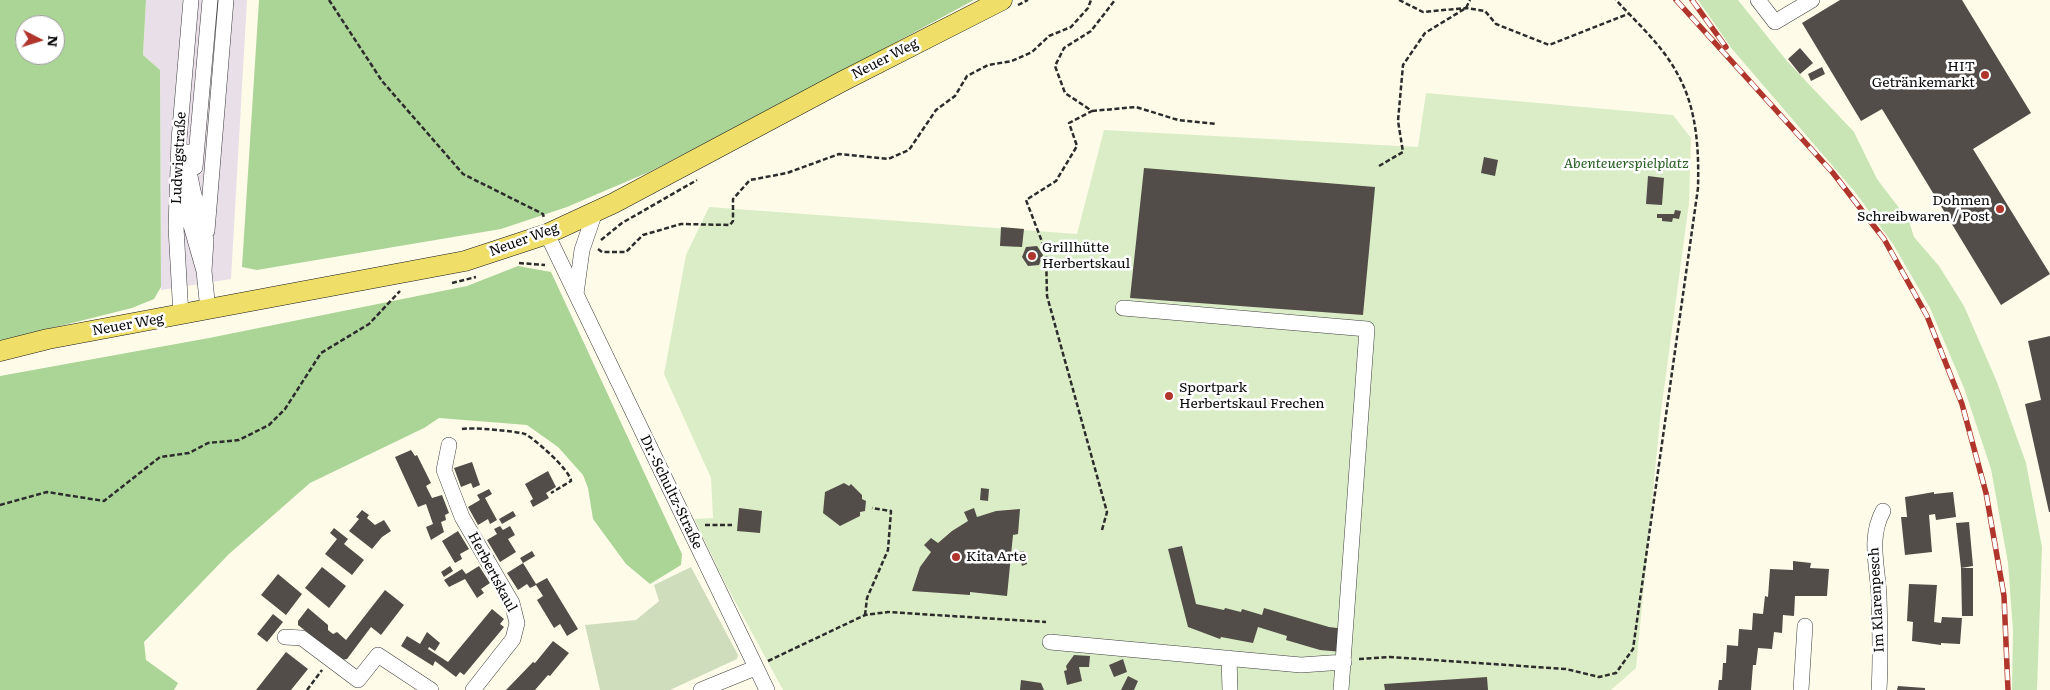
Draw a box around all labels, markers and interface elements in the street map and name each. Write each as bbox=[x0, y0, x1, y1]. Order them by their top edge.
north arrow bbox=[15, 15, 65, 65]
text: N bbox=[43, 34, 64, 48]
street label: Neuer Weg bbox=[849, 35, 921, 83]
place label: HIT Getränkemarkt bbox=[1872, 59, 1975, 92]
marker: HIT Getränkemarkt bbox=[1979, 69, 1991, 81]
street label: Ludwigstraße bbox=[168, 111, 190, 205]
park label: Abenteuerspielplatz bbox=[1563, 156, 1689, 172]
place label: Dohmen Schreibwaren / Post bbox=[1857, 193, 1990, 226]
marker: Dohmen Schreibwaren / Post bbox=[1994, 203, 2006, 215]
street label: Neuer Weg bbox=[487, 220, 561, 260]
place label: Grillhütte Herbertskaul bbox=[1042, 240, 1130, 272]
marker: Grillhütte Herbertskaul bbox=[1026, 250, 1038, 262]
street label: Neuer Weg bbox=[91, 310, 165, 340]
place label: Sportpark Herbertskaul Frechen bbox=[1179, 380, 1325, 412]
marker: Sportpark Herbertskaul Frechen bbox=[1163, 390, 1175, 402]
street label: Dr.-Schultz-Straße bbox=[636, 432, 706, 552]
street label: Herbertskaul bbox=[464, 529, 520, 615]
street label: Im Klarenpesch bbox=[1866, 547, 1888, 653]
place label: Kita Arte bbox=[966, 549, 1026, 565]
marker: Kita Arte bbox=[950, 551, 962, 563]

